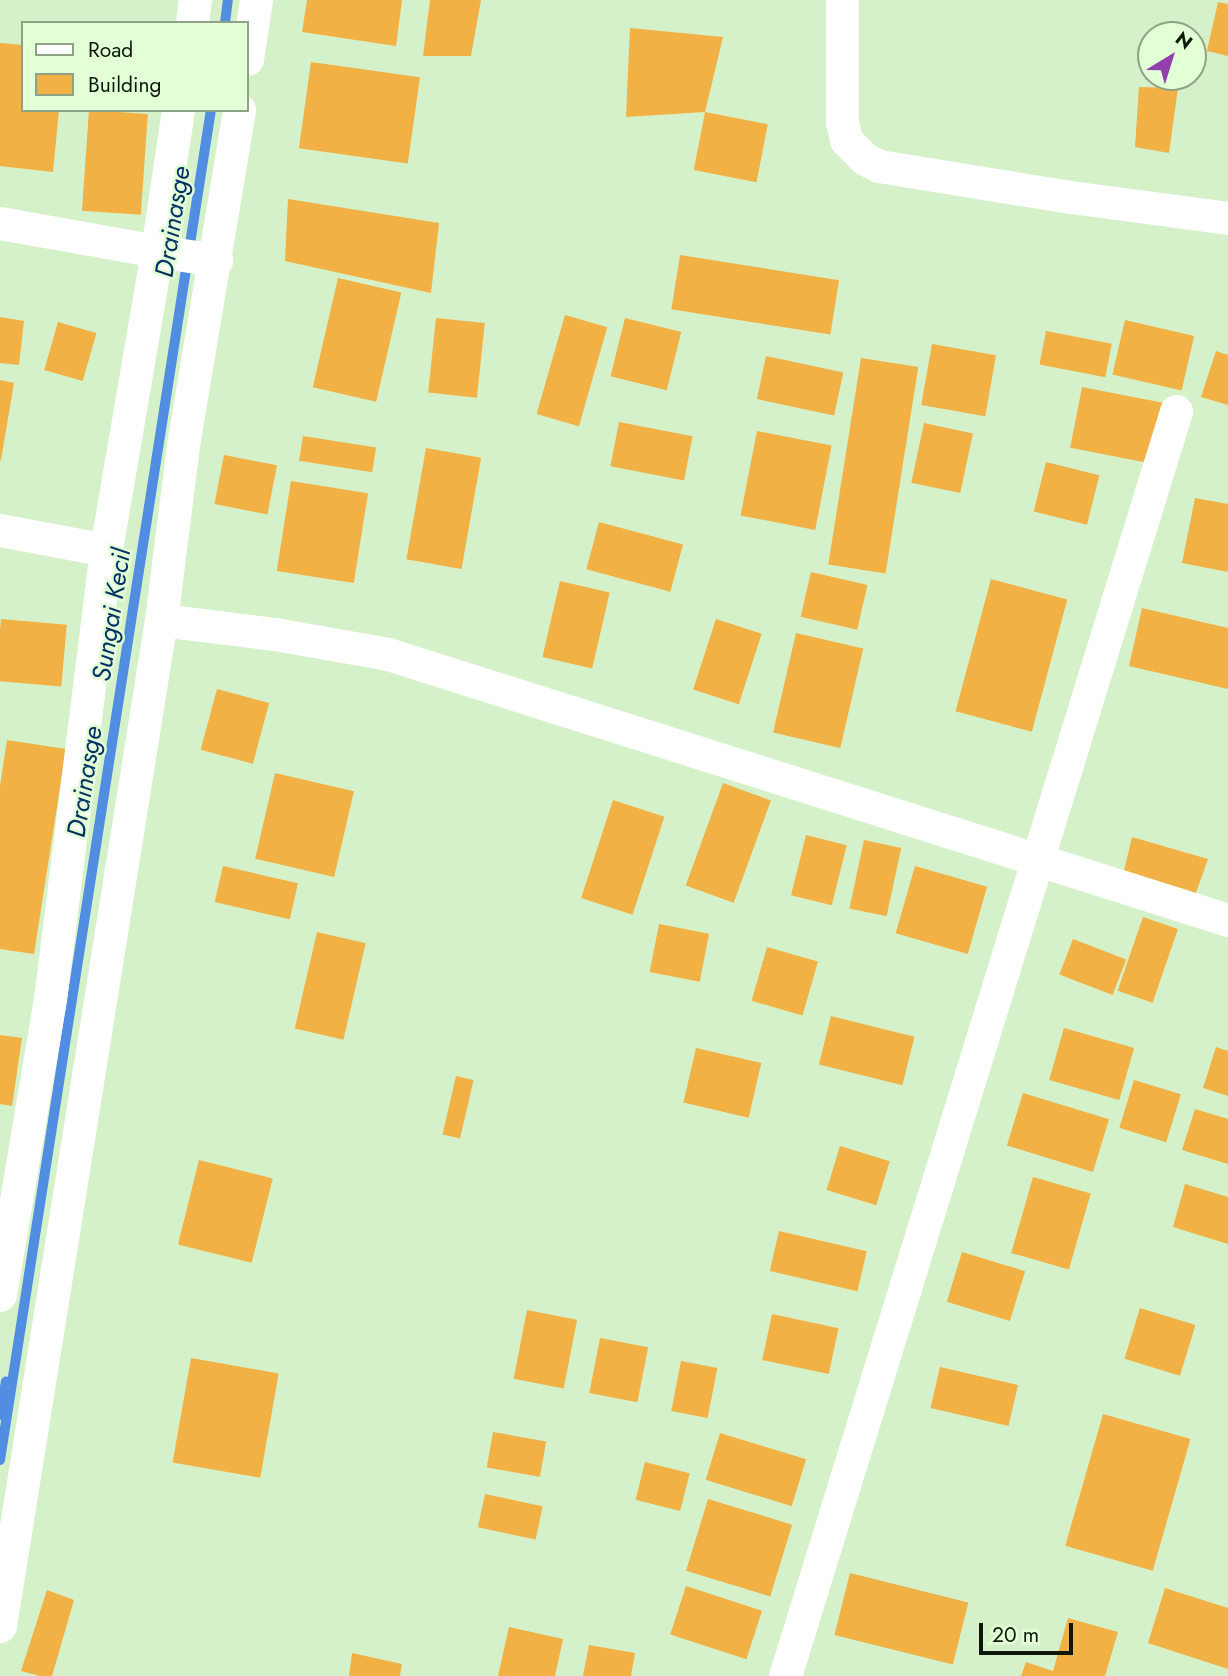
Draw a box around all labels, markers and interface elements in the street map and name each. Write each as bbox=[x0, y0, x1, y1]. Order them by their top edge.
legend bbox=[21, 21, 248, 112]
north arrow bbox=[1137, 21, 1207, 91]
text: N bbox=[1170, 25, 1198, 56]
text: Road bbox=[88, 35, 133, 65]
text: Building bbox=[88, 70, 161, 100]
water label: Drainasge bbox=[149, 164, 197, 280]
water label: Sungai Kecil bbox=[86, 546, 138, 684]
water label: Drainasge bbox=[61, 724, 109, 840]
scale bar bbox=[983, 1610, 1078, 1654]
text: 20 m bbox=[992, 1620, 1039, 1650]

